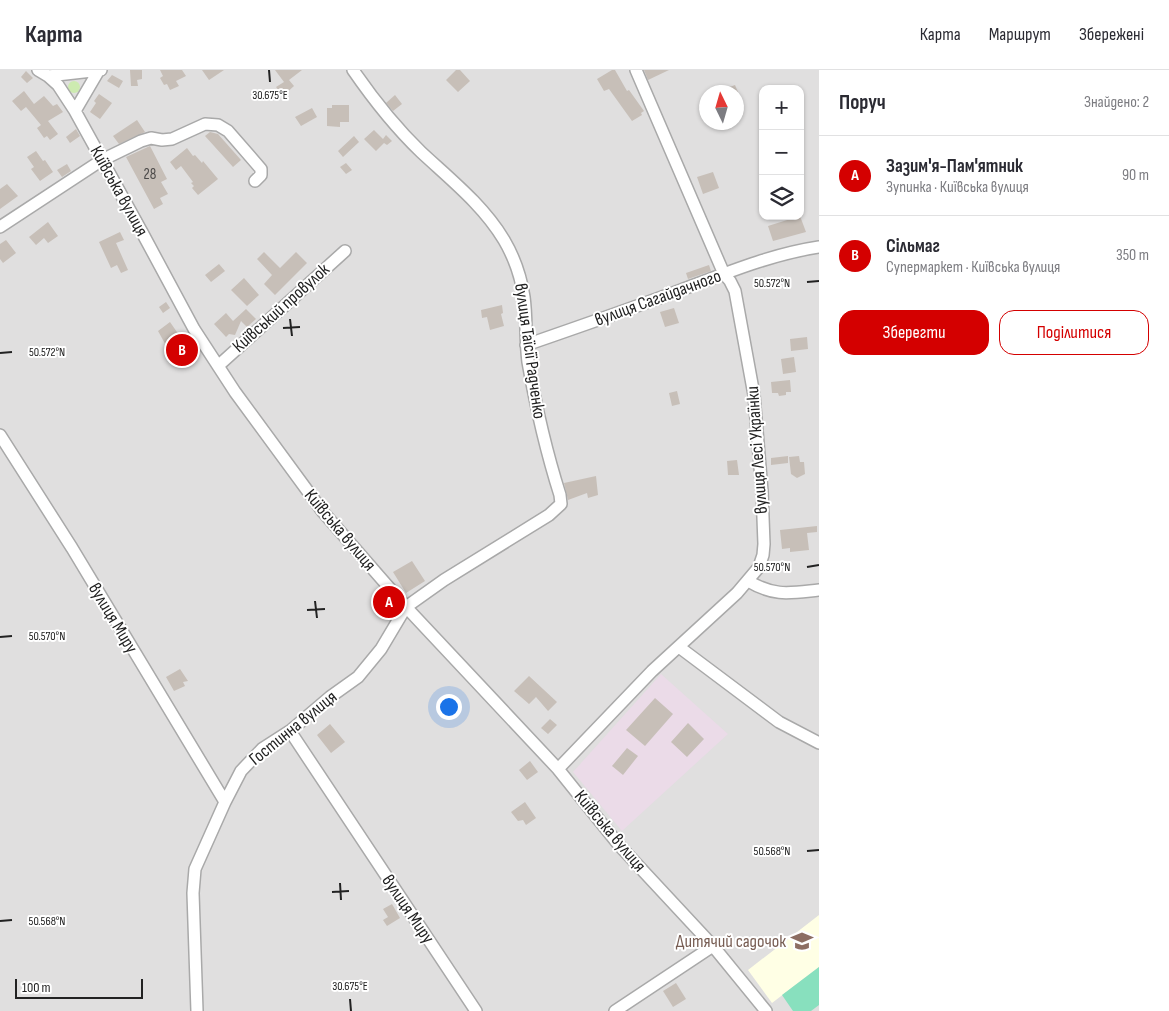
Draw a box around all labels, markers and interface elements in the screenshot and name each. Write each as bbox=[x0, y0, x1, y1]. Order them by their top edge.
text: Карта bbox=[25, 20, 83, 49]
text: Карта bbox=[920, 24, 961, 45]
text: Маршрут bbox=[989, 24, 1051, 45]
text: Збережені bbox=[1079, 24, 1144, 45]
north arrow bbox=[699, 85, 744, 130]
map controls bbox=[759, 85, 804, 220]
button: + bbox=[759, 85, 804, 130]
text: 30.675°E bbox=[252, 88, 288, 103]
text: Поруч bbox=[839, 90, 886, 115]
text: Знайдено: 2 bbox=[1084, 93, 1149, 112]
button: − bbox=[759, 130, 804, 175]
street label: Київська вулиця bbox=[86, 142, 152, 240]
text: Зазим'я-Пам'ятник bbox=[886, 155, 1023, 178]
house number: 28 bbox=[144, 165, 156, 184]
text: A bbox=[851, 166, 859, 185]
text: 90 m bbox=[1122, 166, 1149, 185]
button: layers bbox=[759, 175, 804, 220]
text: Зупинка · Київська вулиця bbox=[886, 178, 1029, 197]
text: Сільмаг bbox=[886, 235, 940, 258]
text: B bbox=[851, 246, 859, 265]
text: 350 m bbox=[1116, 246, 1149, 265]
text: Супермаркет · Київська вулиця bbox=[886, 258, 1060, 277]
street label: Київський провулок bbox=[228, 259, 334, 357]
street label: вулиця Сагайдачного bbox=[592, 265, 724, 331]
text: 50.572°N bbox=[754, 276, 790, 291]
street label: вулиця Таїсії Радченко bbox=[510, 282, 550, 420]
button: Зберегти bbox=[839, 310, 989, 355]
button: Поділитися bbox=[999, 310, 1149, 355]
pin: B bbox=[166, 331, 198, 369]
text: 50.572°N bbox=[29, 345, 65, 360]
street label: вулиця Лесі Українки bbox=[742, 385, 772, 515]
street label: Київська вулиця bbox=[300, 485, 380, 575]
text: 50.570°N bbox=[754, 560, 790, 575]
street label: вулиця Миру bbox=[84, 579, 142, 657]
pin: A bbox=[373, 583, 405, 621]
text: 50.570°N bbox=[29, 629, 65, 644]
street label: Гостинна вулиця bbox=[245, 686, 341, 770]
your location bbox=[436, 694, 462, 720]
street label: Київська вулиця bbox=[570, 786, 650, 876]
text: 50.568°N bbox=[754, 844, 790, 859]
street label: вулиця Миру bbox=[377, 871, 439, 947]
text: 50.568°N bbox=[29, 914, 65, 929]
school or university icon: Дитячий садочок bbox=[789, 928, 815, 954]
place label: Дитячий садочок bbox=[676, 931, 786, 952]
scale bar bbox=[15, 976, 142, 999]
text: 100 m bbox=[22, 979, 51, 996]
text: 30.675°E bbox=[332, 979, 368, 994]

